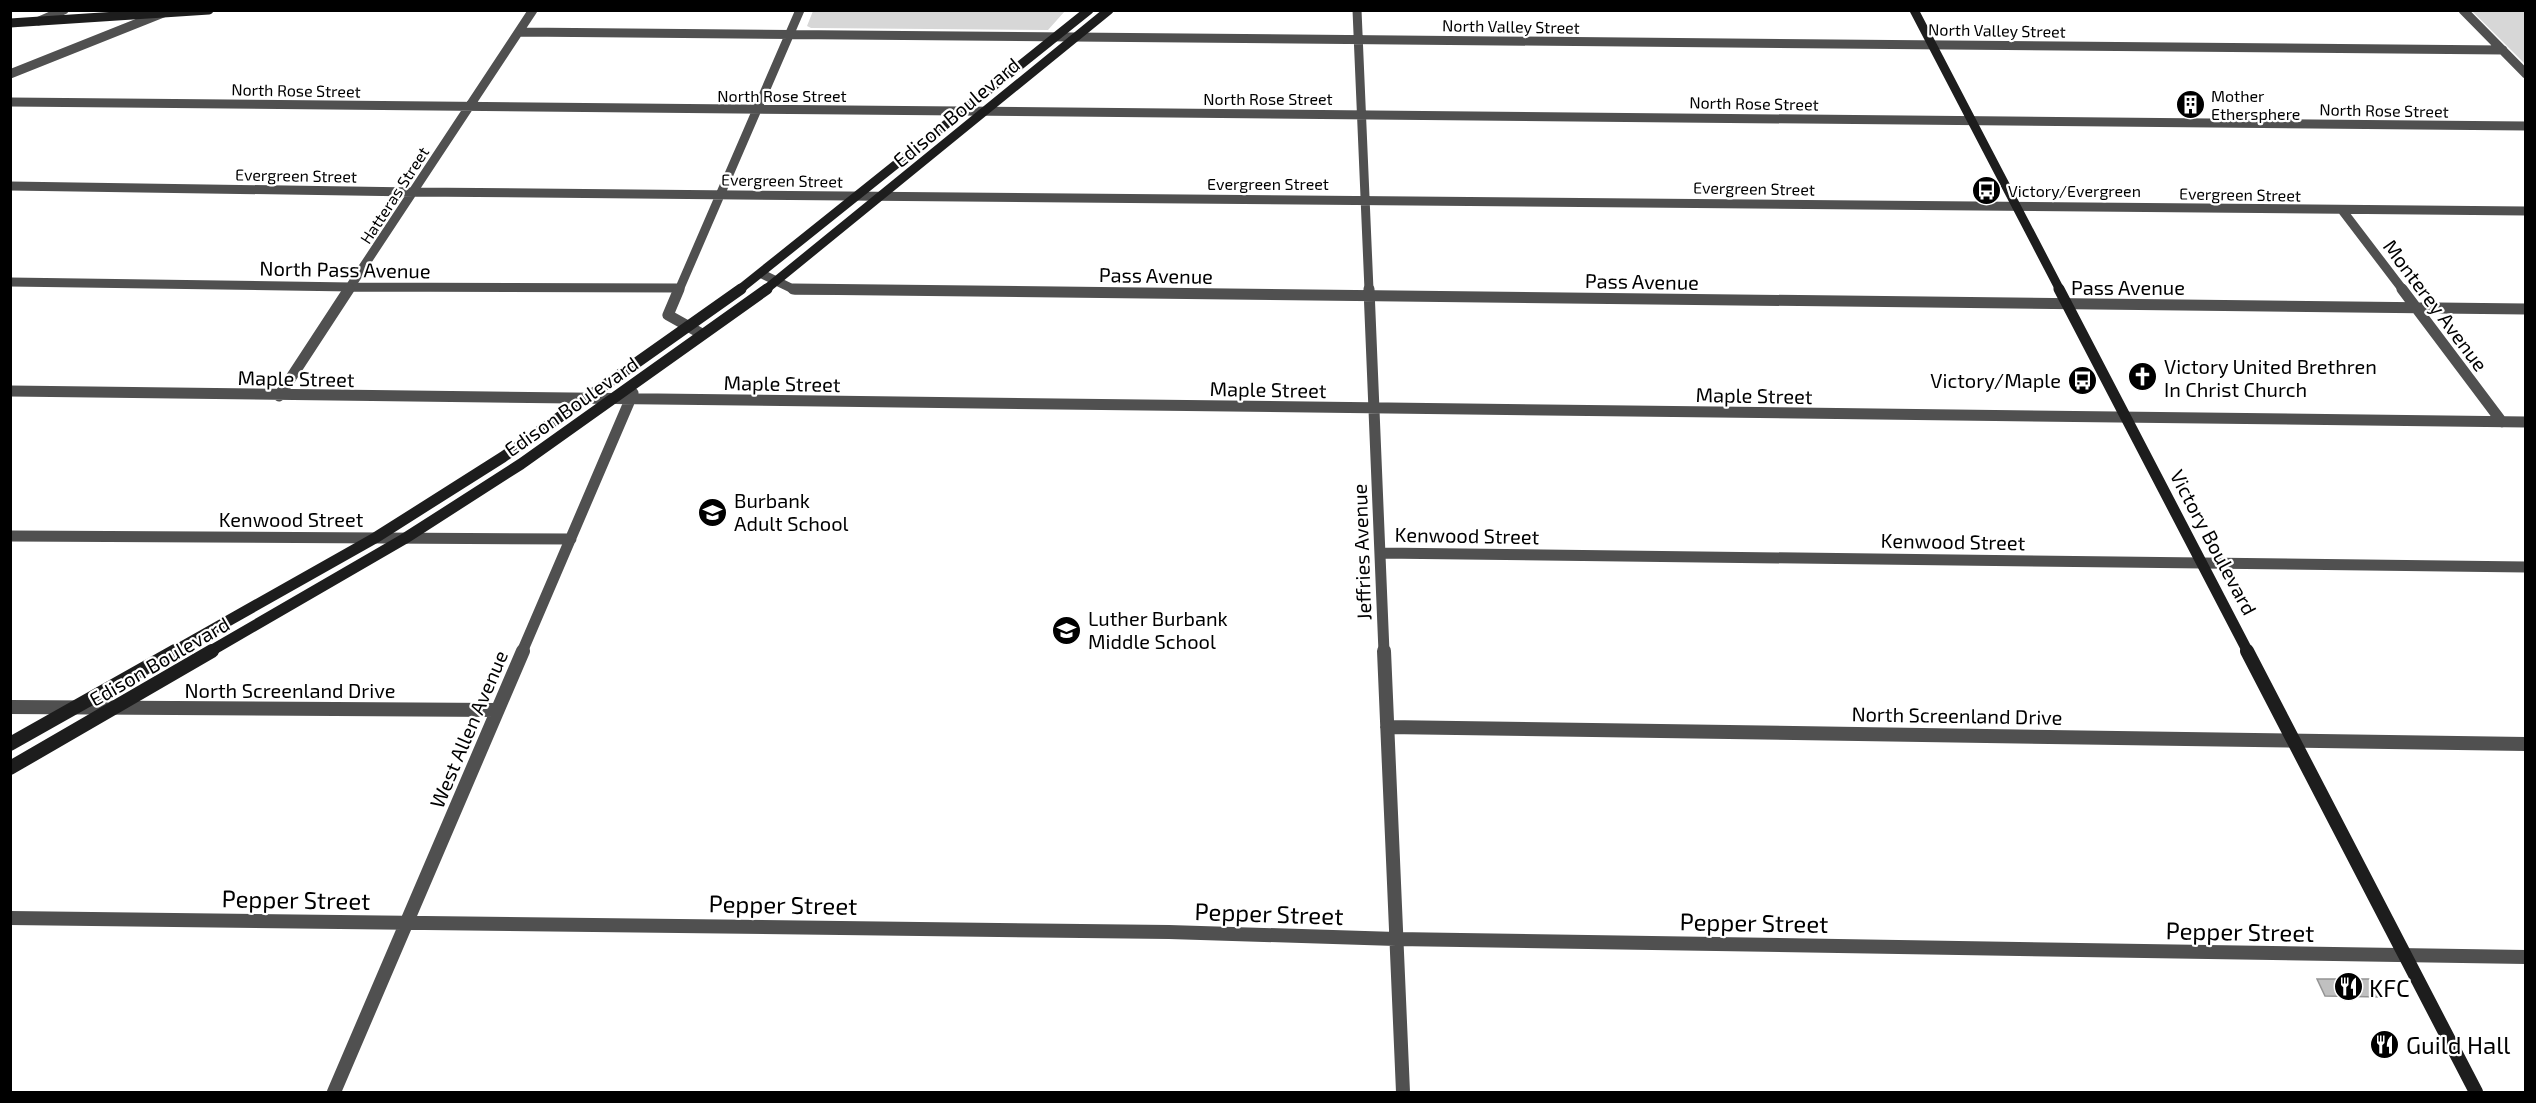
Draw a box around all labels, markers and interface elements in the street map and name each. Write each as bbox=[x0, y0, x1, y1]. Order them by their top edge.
street label: North Valley Street bbox=[1442, 15, 1580, 37]
street label: North Valley Street bbox=[1928, 19, 2066, 41]
street label: Edison Boulevard bbox=[888, 52, 1024, 172]
street label: North Rose Street bbox=[231, 79, 361, 101]
street label: North Rose Street bbox=[717, 86, 847, 105]
place label: Mother Ethersphere bbox=[2211, 86, 2300, 123]
building icon: Mother Ethersphere bbox=[2174, 88, 2206, 120]
street label: North Rose Street bbox=[1203, 89, 1333, 108]
street label: North Rose Street bbox=[1689, 92, 1819, 114]
street label: North Rose Street bbox=[2319, 99, 2449, 121]
street label: Hatteras Street bbox=[356, 143, 432, 247]
street label: Evergreen Street bbox=[235, 164, 357, 186]
street label: Evergreen Street bbox=[721, 169, 843, 191]
street label: Evergreen Street bbox=[1207, 174, 1329, 193]
bus stop icon: Victory/Evergreen bbox=[1971, 174, 2003, 206]
street label: Evergreen Street bbox=[1693, 177, 1815, 199]
place label: Victory/Evergreen bbox=[2008, 181, 2141, 200]
street label: Evergreen Street bbox=[2179, 183, 2301, 205]
street label: Monterey Avenue bbox=[2379, 234, 2493, 376]
street label: North Pass Avenue bbox=[259, 256, 431, 282]
street label: Pass Avenue bbox=[1099, 262, 1213, 288]
street label: Pass Avenue bbox=[1585, 268, 1699, 294]
street label: Pass Avenue bbox=[2071, 275, 2185, 299]
street label: Edison Boulevard bbox=[500, 351, 642, 461]
place label: Victory United Brethren In Christ Church bbox=[2164, 354, 2377, 401]
church icon: Victory United Brethren In Christ Church bbox=[2127, 361, 2159, 393]
bus stop icon: Victory/Maple bbox=[2066, 364, 2098, 396]
street label: Maple Street bbox=[237, 365, 355, 391]
place label: Victory/Maple bbox=[1930, 368, 2061, 392]
street label: Maple Street bbox=[723, 370, 841, 396]
street label: Maple Street bbox=[1209, 376, 1327, 402]
street label: Maple Street bbox=[1695, 382, 1813, 408]
street label: Victory Boulevard bbox=[2166, 465, 2262, 619]
street label: Jeffries Avenue bbox=[1347, 483, 1375, 621]
place label: Burbank Adult School bbox=[734, 488, 849, 535]
school or university icon: Burbank Adult School bbox=[697, 496, 729, 528]
street label: Kenwood Street bbox=[219, 507, 364, 531]
street label: Kenwood Street bbox=[1395, 522, 1540, 548]
street label: Kenwood Street bbox=[1881, 528, 2026, 554]
place label: Luther Burbank Middle School bbox=[1088, 606, 1228, 653]
street label: Edison Boulevard bbox=[85, 611, 233, 711]
school or university icon: Luther Burbank Middle School bbox=[1051, 614, 1083, 646]
street label: West Allen Avenue bbox=[424, 647, 512, 811]
street label: North Screenland Drive bbox=[185, 678, 395, 702]
street label: North Screenland Drive bbox=[1851, 701, 2063, 729]
street label: Pepper Street bbox=[221, 883, 371, 915]
street label: Pepper Street bbox=[708, 888, 858, 920]
street label: Pepper Street bbox=[1194, 896, 1344, 930]
street label: Pepper Street bbox=[1679, 906, 1829, 938]
street label: Pepper Street bbox=[2165, 915, 2315, 947]
restaurant icon: KFC bbox=[2332, 971, 2364, 1003]
place label: KFC bbox=[2369, 973, 2410, 1002]
restaurant icon: Guild Hall bbox=[2369, 1028, 2401, 1060]
place label: Guild Hall bbox=[2406, 1030, 2510, 1059]

